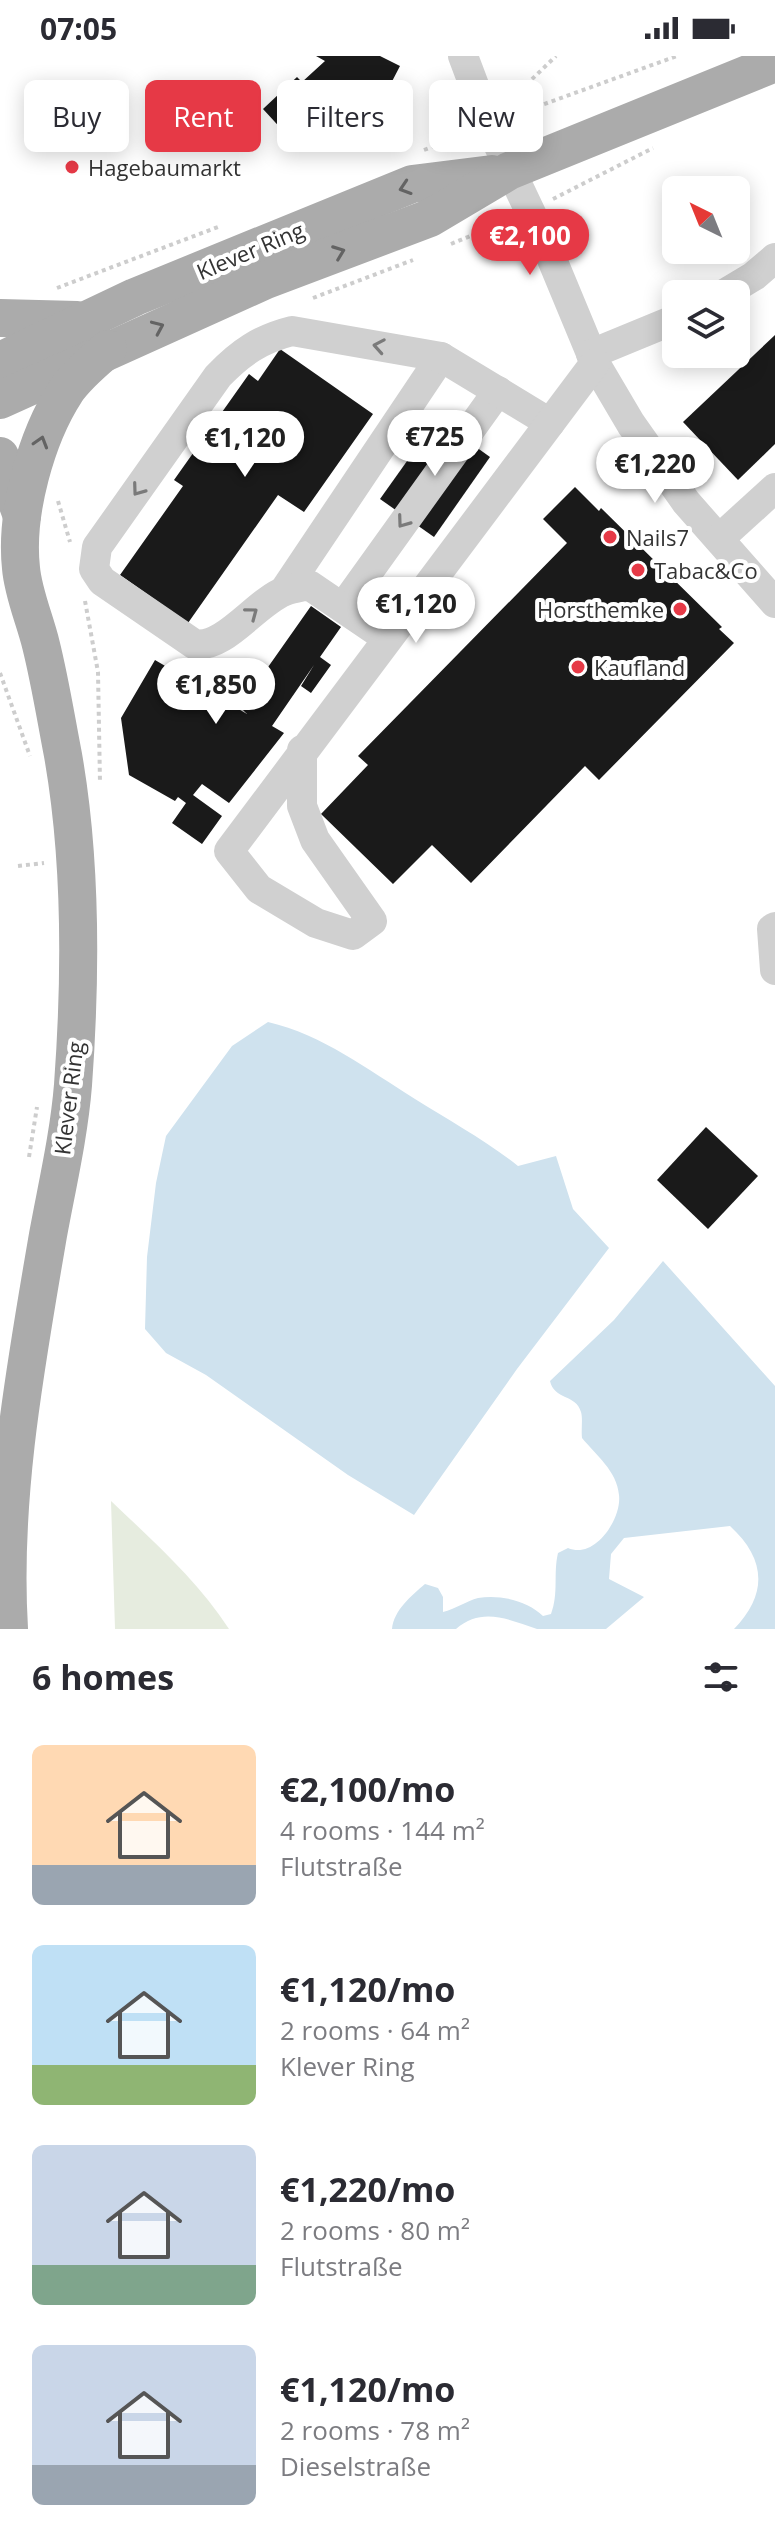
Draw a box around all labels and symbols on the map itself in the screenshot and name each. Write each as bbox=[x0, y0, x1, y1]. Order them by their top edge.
place label: Hagebaumarkt bbox=[88, 152, 241, 182]
marker: Hagebaumarkt bbox=[63, 158, 81, 176]
north arrow bbox=[662, 176, 750, 264]
one-way arrow bbox=[399, 178, 413, 194]
pin: €2,100 bbox=[465, 209, 595, 277]
street label: Klever Ring bbox=[192, 214, 308, 286]
one-way arrow bbox=[331, 245, 345, 262]
one-way arrow bbox=[149, 321, 164, 337]
one-way arrow bbox=[373, 339, 386, 356]
pin: €725 bbox=[388, 410, 482, 478]
pin: €1,120 bbox=[180, 411, 310, 479]
one-way arrow bbox=[32, 436, 48, 450]
pin: €1,220 bbox=[590, 437, 720, 505]
one-way arrow bbox=[133, 481, 148, 495]
one-way arrow bbox=[399, 514, 413, 528]
place label: Nails7 bbox=[626, 522, 689, 552]
marker: Nails7 bbox=[601, 528, 619, 546]
place label: Tabac&Co bbox=[654, 555, 758, 585]
marker: Tabac&Co bbox=[629, 561, 647, 579]
pin: €1,120 bbox=[351, 577, 481, 645]
place label: Horsthemke bbox=[537, 594, 664, 624]
marker: Horsthemke bbox=[671, 600, 689, 618]
one-way arrow bbox=[243, 608, 258, 622]
place label: Kaufland bbox=[594, 652, 685, 682]
pin: €1,850 bbox=[151, 658, 281, 726]
marker: Kaufland bbox=[569, 658, 587, 676]
street label: Klever Ring bbox=[46, 1040, 90, 1156]

